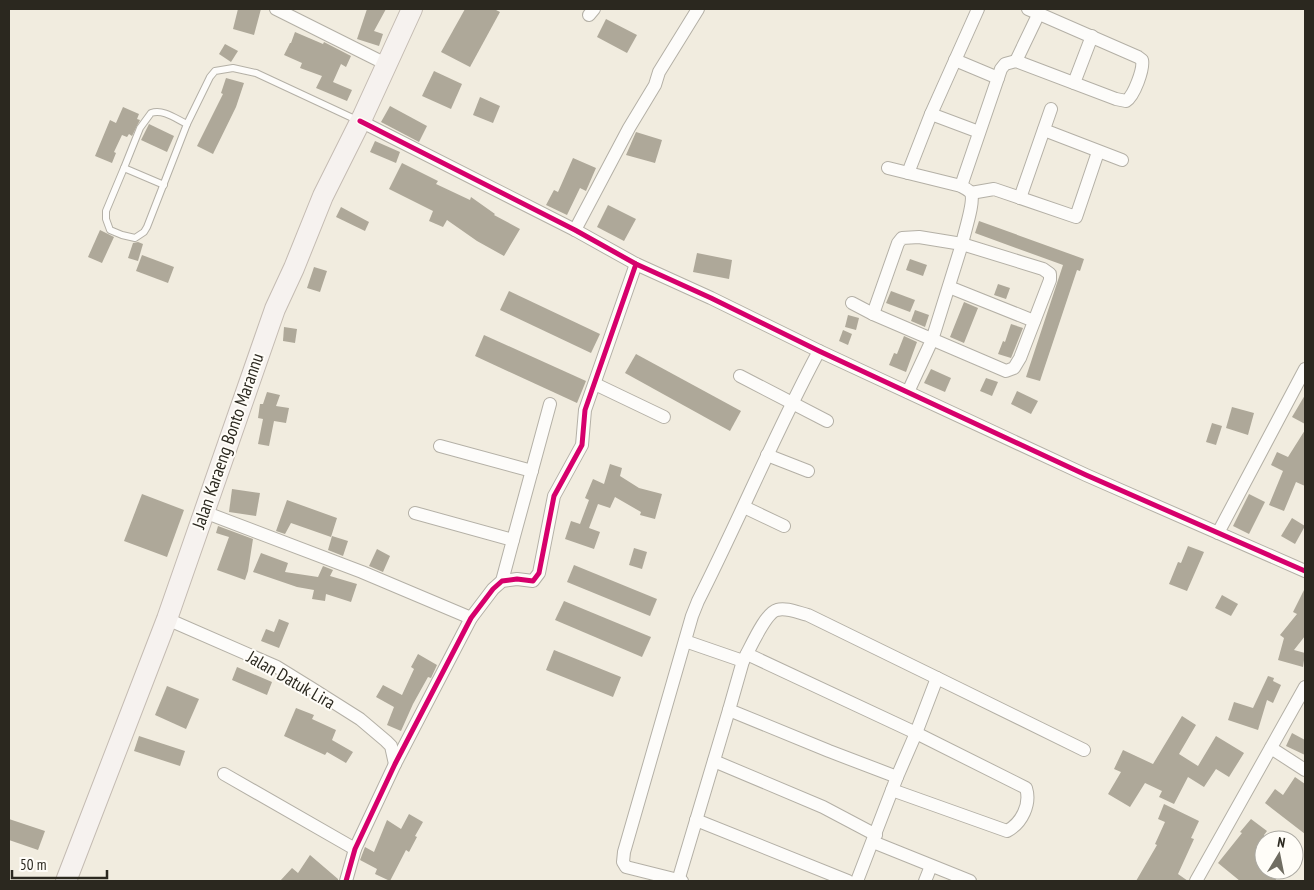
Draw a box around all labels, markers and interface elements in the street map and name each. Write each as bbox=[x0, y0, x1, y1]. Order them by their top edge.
street label: Jalan Karaeng Bonto Marannu bbox=[186, 350, 268, 533]
street label: Jalan Datuk Lira bbox=[242, 645, 339, 714]
north arrow bbox=[1254, 830, 1304, 880]
text: N bbox=[1276, 833, 1287, 852]
scale bar bbox=[12, 848, 108, 880]
text: 50 m bbox=[20, 855, 46, 874]

